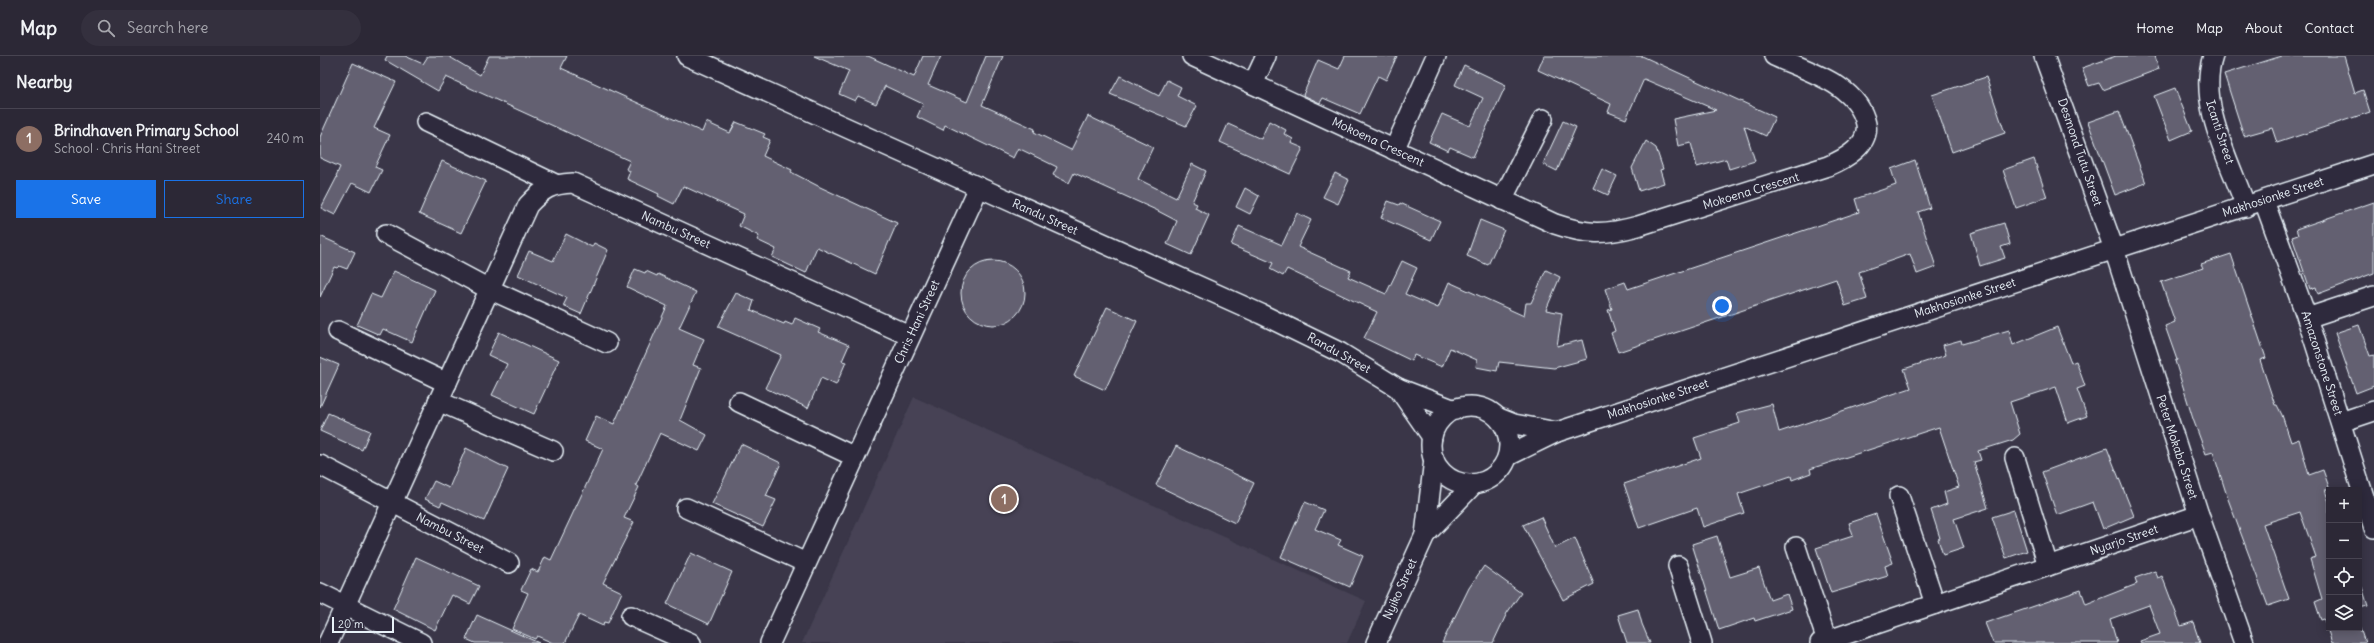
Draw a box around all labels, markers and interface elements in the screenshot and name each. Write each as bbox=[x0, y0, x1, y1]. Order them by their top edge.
search box bbox=[81, 10, 361, 46]
text: Map bbox=[20, 16, 57, 40]
icon: search bbox=[95, 17, 117, 39]
text: Search here bbox=[127, 18, 208, 37]
text: Home bbox=[2136, 19, 2174, 37]
text: Map bbox=[2196, 19, 2223, 37]
text: About bbox=[2245, 19, 2283, 37]
text: Contact bbox=[2305, 19, 2354, 37]
text: Nearby bbox=[16, 71, 72, 93]
street label: Desmond Tutu Street bbox=[2055, 96, 2106, 208]
street label: Icanti Street bbox=[2203, 98, 2238, 166]
street label: Mokoena Crescent bbox=[1330, 114, 1427, 169]
text: Brindhaven Primary School bbox=[54, 121, 239, 140]
text: 1 bbox=[26, 130, 32, 147]
text: 240 m bbox=[267, 130, 304, 147]
text: School · Chris Hani Street bbox=[54, 140, 200, 157]
street label: Mokoena Crescent bbox=[1701, 169, 1801, 212]
street label: Makhosionke Street bbox=[2220, 173, 2325, 220]
button: Save bbox=[16, 180, 156, 218]
button: Share bbox=[164, 180, 304, 218]
street label: Randu Street bbox=[1010, 195, 1080, 238]
street label: Nambu Street bbox=[639, 208, 713, 251]
street label: Makhosionke Street bbox=[1912, 274, 2017, 321]
street label: Chris Hani Street bbox=[891, 278, 943, 366]
your location bbox=[1712, 296, 1732, 316]
street label: Amazonstone Street bbox=[2299, 309, 2346, 417]
street label: Randu Street bbox=[1305, 329, 1374, 376]
street label: Makhosionke Street bbox=[1605, 375, 1710, 422]
street label: Peter Mokaba Street bbox=[2154, 393, 2201, 501]
pin: 1 bbox=[991, 484, 1017, 514]
map controls bbox=[2326, 487, 2362, 631]
button: + bbox=[2326, 487, 2362, 523]
street label: Nambu Street bbox=[414, 509, 487, 556]
street label: Nyarjo Street bbox=[2088, 521, 2160, 558]
button: − bbox=[2326, 523, 2362, 559]
street label: Nyiko Street bbox=[1379, 556, 1420, 622]
button: locate bbox=[2326, 559, 2362, 595]
button: layers bbox=[2326, 595, 2362, 631]
scale bar bbox=[332, 615, 394, 634]
text: 20 m bbox=[338, 617, 364, 631]

